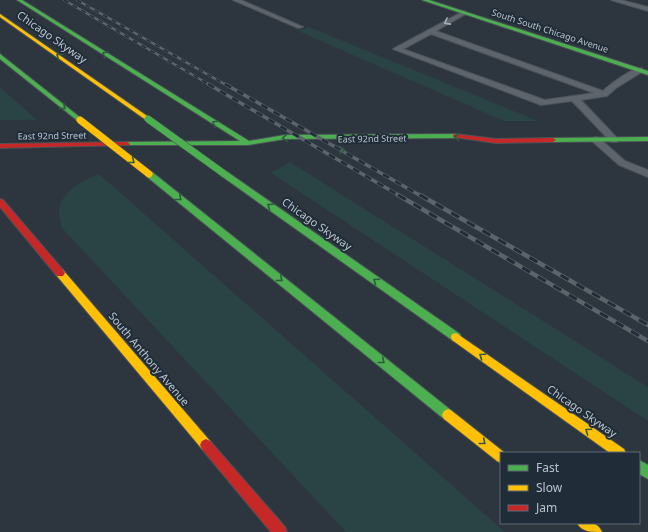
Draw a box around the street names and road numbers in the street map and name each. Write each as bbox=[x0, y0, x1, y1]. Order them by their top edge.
street label: South South Chicago Avenue bbox=[490, 5, 610, 56]
street label: Chicago Skyway bbox=[14, 7, 91, 67]
street label: East 92nd Street bbox=[17, 128, 87, 143]
street label: East 92nd Street bbox=[337, 131, 407, 146]
street label: Chicago Skyway bbox=[279, 194, 356, 254]
street label: South Anthony Avenue bbox=[106, 309, 193, 409]
street label: Chicago Skyway bbox=[544, 381, 621, 441]

